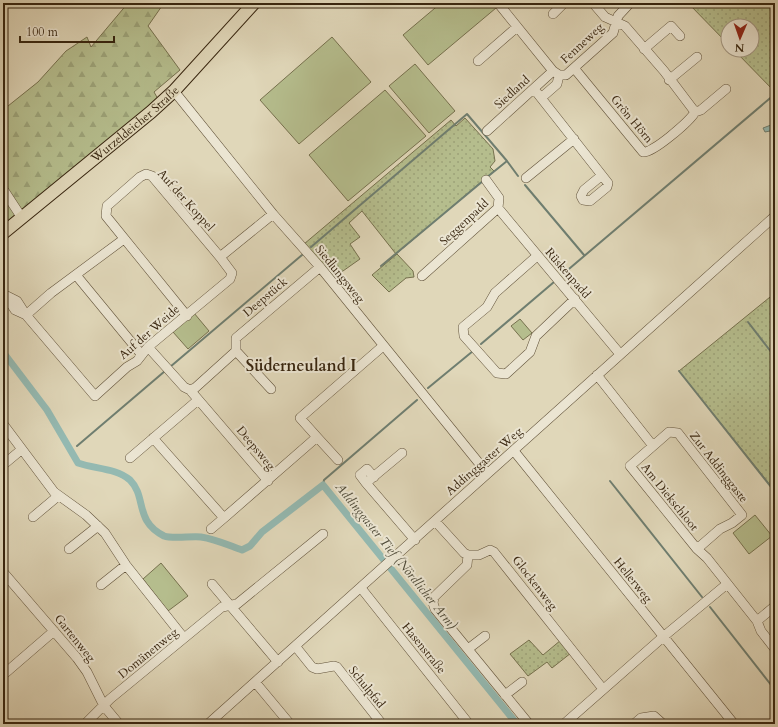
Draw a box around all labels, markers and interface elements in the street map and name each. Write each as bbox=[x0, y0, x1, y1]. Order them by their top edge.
scale bar bbox=[20, 18, 114, 44]
north arrow bbox=[720, 18, 760, 58]
street label: Fenneweg bbox=[557, 19, 607, 67]
text: 100 m bbox=[26, 24, 59, 40]
text: N bbox=[734, 40, 745, 55]
street label: Siedland bbox=[491, 71, 534, 112]
street label: Wurzeldeicher Straße bbox=[87, 83, 183, 167]
street label: Grön Hörn bbox=[607, 92, 657, 147]
street label: Auf der Koppel bbox=[154, 166, 218, 234]
street label: Seggenpadd bbox=[436, 195, 492, 249]
street label: Siedlungsweg bbox=[312, 242, 368, 307]
street label: Rüskenpadd bbox=[542, 244, 595, 302]
street label: Deepstück bbox=[239, 273, 291, 320]
street label: Auf der Weide bbox=[115, 301, 183, 363]
district label: Süderneuland I bbox=[246, 355, 356, 377]
street label: Deepsweg bbox=[233, 423, 279, 474]
street label: Addinggaster Weg bbox=[442, 423, 526, 499]
street label: Zur Addinggaste bbox=[686, 428, 752, 506]
street label: Am Diekschloot bbox=[638, 460, 702, 534]
water label: Addinggaster Tief (Nördlicher Arm) bbox=[330, 478, 461, 634]
street label: Glockenweg bbox=[509, 552, 561, 614]
street label: Hellerweg bbox=[610, 554, 656, 606]
street label: Gartenweg bbox=[51, 611, 99, 665]
street label: Hasenstraße bbox=[398, 619, 450, 677]
street label: Domänenweg bbox=[115, 624, 181, 682]
street label: Schulpfad bbox=[345, 663, 389, 712]

